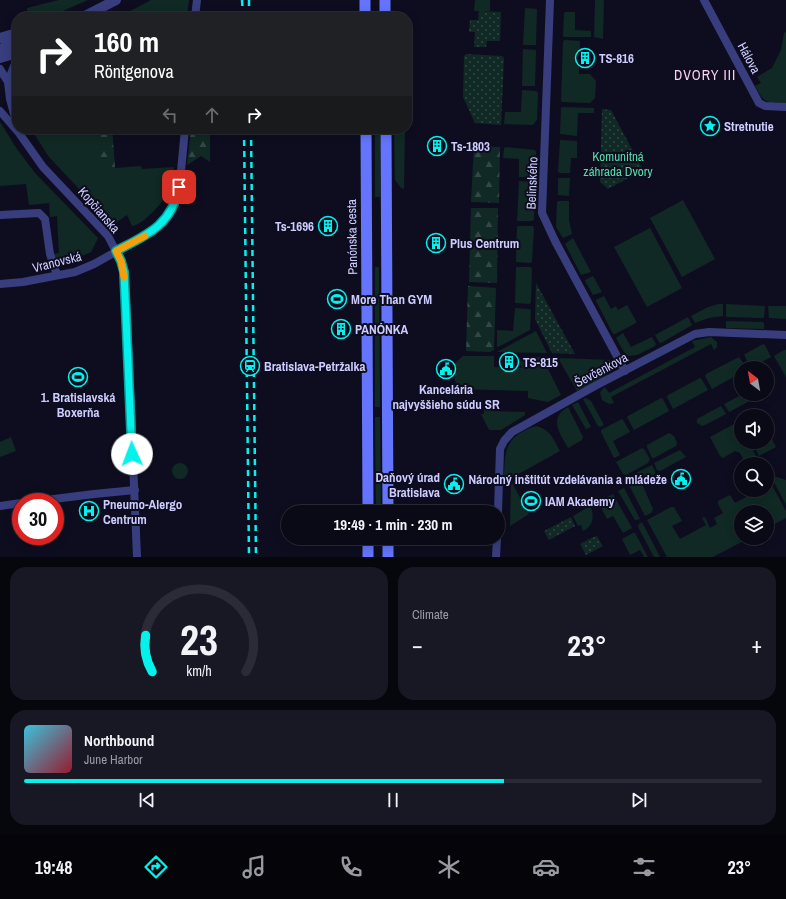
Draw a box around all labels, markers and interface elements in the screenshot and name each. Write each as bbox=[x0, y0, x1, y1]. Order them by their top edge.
text: 160 m bbox=[94, 23, 159, 61]
icon: right bbox=[28, 28, 80, 80]
street label: Hálova bbox=[734, 39, 764, 77]
building icon: TS-816 bbox=[574, 47, 596, 69]
place label: TS-816 bbox=[599, 50, 634, 67]
text: Röntgenova bbox=[94, 59, 174, 84]
district label: DVORY III bbox=[674, 66, 736, 84]
icon: left bbox=[159, 104, 181, 126]
icon: ahead bbox=[201, 104, 223, 126]
icon: right bbox=[243, 104, 265, 126]
place icon: Stretnutie bbox=[699, 115, 721, 137]
place label: Stretnutie bbox=[724, 118, 774, 135]
building icon: Ts-1803 bbox=[426, 135, 448, 157]
place label: Ts-1803 bbox=[451, 138, 490, 155]
park label: Komunitná záhrada Dvory bbox=[583, 148, 653, 180]
street label: Belinského bbox=[523, 156, 541, 210]
pin bbox=[162, 170, 196, 204]
icon: arrive bbox=[168, 176, 190, 198]
street label: Kopčianska bbox=[74, 183, 124, 237]
street label: Panónska cesta bbox=[343, 199, 361, 275]
building icon: Ts-1696 bbox=[317, 215, 339, 237]
place label: Ts-1696 bbox=[275, 218, 314, 235]
building icon: Plus Centrum bbox=[425, 232, 447, 254]
place label: Plus Centrum bbox=[450, 235, 519, 252]
street label: Vranovská bbox=[31, 248, 83, 276]
sports icon: More Than GYM bbox=[326, 288, 348, 310]
place label: More Than GYM bbox=[351, 291, 432, 308]
building icon: PANÓNKA bbox=[330, 318, 352, 340]
place label: PANÓNKA bbox=[355, 321, 408, 338]
street label: Ševčenkova bbox=[571, 349, 631, 391]
building icon: TS-815 bbox=[498, 351, 520, 373]
place label: TS-815 bbox=[523, 354, 558, 371]
station icon: Bratislava-Petržalka bbox=[239, 355, 261, 377]
place label: Bratislava-Petržalka bbox=[264, 358, 365, 375]
public building icon: Kancelária najvyššieho súdu SR bbox=[435, 358, 457, 380]
north arrow bbox=[734, 361, 774, 401]
map controls bbox=[734, 361, 774, 545]
sports icon: 1. Bratislavská Boxerňa bbox=[67, 366, 89, 388]
place label: Kancelária najvyššieho súdu SR bbox=[392, 381, 500, 413]
place label: 1. Bratislavská Boxerňa bbox=[41, 389, 115, 421]
button: sound bbox=[734, 409, 774, 449]
position arrow bbox=[111, 433, 153, 475]
button: search bbox=[734, 457, 774, 497]
public building icon: Národný inštitút vzdelávania a mládeže bbox=[670, 468, 692, 490]
place label: Daňový úrad Bratislava bbox=[375, 469, 440, 501]
place label: Národný inštitút vzdelávania a mládeže bbox=[469, 471, 667, 488]
public building icon: Daňový úrad Bratislava bbox=[443, 473, 465, 495]
sports icon: IAM Akademy bbox=[520, 490, 542, 512]
speed limit sign: 30 bbox=[12, 493, 64, 545]
place label: IAM Akademy bbox=[545, 493, 615, 510]
place label: Pneumo-Alergo Centrum bbox=[103, 496, 182, 528]
hospital icon: Pneumo-Alergo Centrum bbox=[78, 500, 100, 522]
button: layers bbox=[734, 505, 774, 545]
text: 19:49 · 1 min · 230 m bbox=[334, 514, 452, 535]
text: Climate bbox=[412, 606, 449, 623]
text: 23 bbox=[180, 611, 218, 667]
text: 23° bbox=[567, 625, 607, 665]
text: − bbox=[412, 630, 423, 660]
text: + bbox=[751, 630, 762, 660]
text: km/h bbox=[186, 660, 212, 679]
text: Northbound bbox=[84, 730, 154, 751]
text: June Harbor bbox=[84, 751, 143, 768]
icon: previous bbox=[136, 789, 158, 811]
icon: pause bbox=[382, 789, 404, 811]
icon: next bbox=[628, 789, 650, 811]
icon: directions bbox=[142, 853, 170, 881]
icon: music bbox=[240, 853, 268, 881]
icon: phone bbox=[337, 853, 365, 881]
icon: climate bbox=[435, 853, 463, 881]
icon: car bbox=[532, 853, 560, 881]
icon: filters bbox=[630, 853, 658, 881]
text: 19:48 bbox=[35, 855, 73, 880]
text: 23° bbox=[728, 855, 751, 880]

